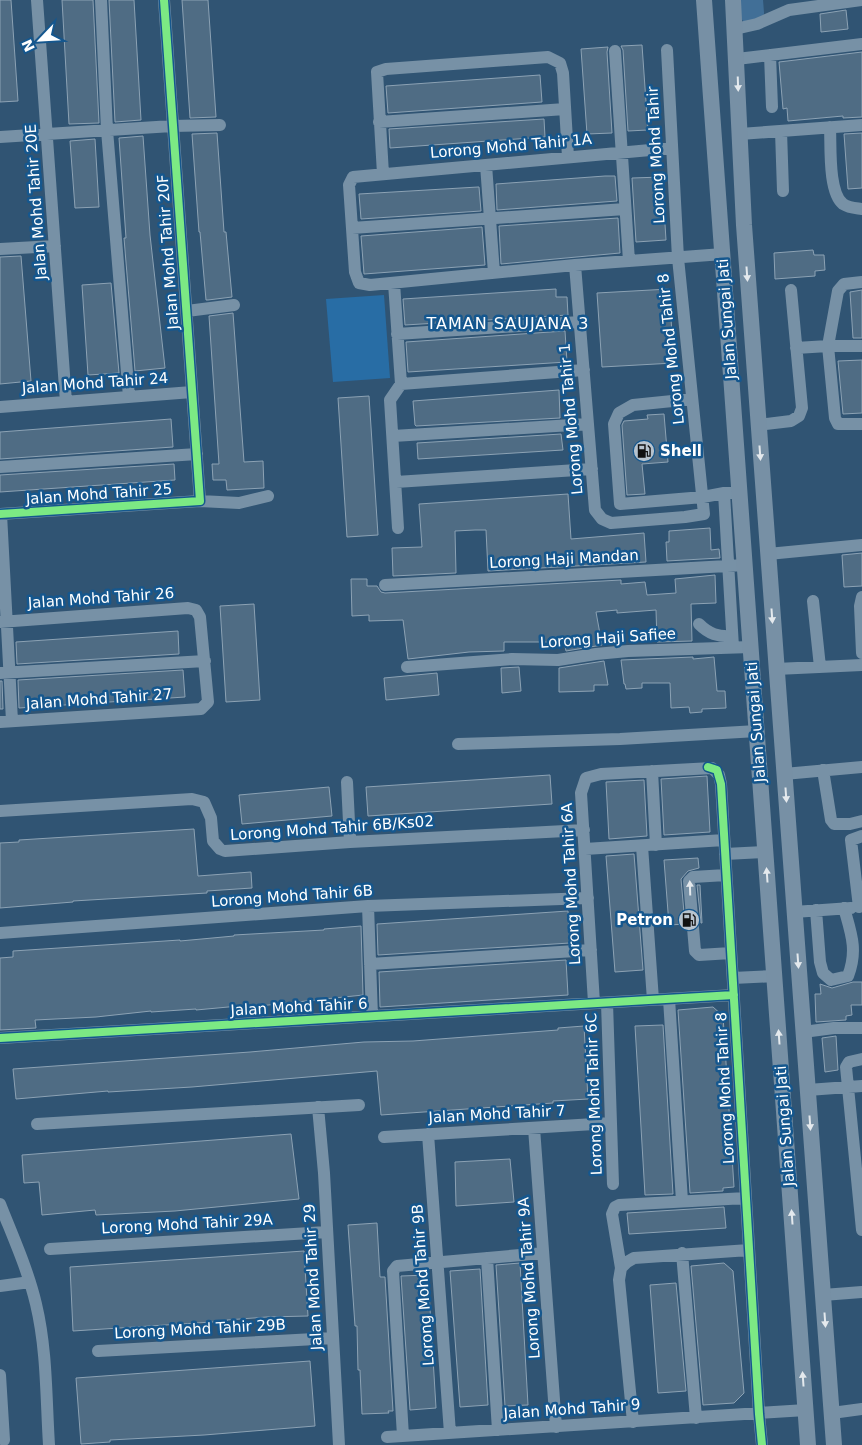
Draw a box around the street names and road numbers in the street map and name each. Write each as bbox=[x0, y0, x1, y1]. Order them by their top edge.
street label: Lorong Mohd Tahir bbox=[643, 85, 669, 224]
street label: Jalan Mohd Tahir 20E bbox=[22, 123, 50, 282]
street label: Lorong Mohd Tahir 1A bbox=[429, 130, 593, 162]
street label: Jalan Mohd Tahir 20F bbox=[154, 174, 182, 331]
street label: Jalan Sungai Jati bbox=[714, 258, 740, 381]
street label: Lorong Mohd Tahir 8 bbox=[654, 272, 688, 426]
street label: Lorong Mohd Tahir 1 bbox=[555, 342, 587, 496]
street label: Jalan Mohd Tahir 24 bbox=[20, 369, 169, 397]
street label: Jalan Mohd Tahir 25 bbox=[24, 480, 173, 508]
street label: Lorong Haji Mandan bbox=[489, 546, 639, 572]
street label: Jalan Mohd Tahir 26 bbox=[26, 584, 175, 612]
street label: Lorong Haji Safiee bbox=[539, 624, 677, 652]
street label: Jalan Sungai Jati bbox=[743, 661, 769, 784]
street label: Jalan Mohd Tahir 27 bbox=[24, 685, 173, 713]
street label: Lorong Mohd Tahir 6A bbox=[558, 802, 584, 966]
street label: Lorong Mohd Tahir 6B/Ks02 bbox=[230, 812, 434, 844]
street label: Lorong Mohd Tahir 6B bbox=[210, 881, 374, 911]
street label: Jalan Mohd Tahir 6 bbox=[229, 994, 368, 1020]
street label: Lorong Mohd Tahir 6C bbox=[582, 1012, 606, 1176]
street label: Lorong Mohd Tahir 8 bbox=[712, 1012, 738, 1164]
street label: Jalan Sungai Jati bbox=[772, 1065, 798, 1188]
street label: Jalan Mohd Tahir 7 bbox=[427, 1101, 566, 1127]
street label: Lorong Mohd Tahir 9A bbox=[514, 1196, 544, 1360]
street label: Jalan Mohd Tahir 29 bbox=[300, 1203, 326, 1352]
street label: Lorong Mohd Tahir 9B bbox=[408, 1203, 438, 1367]
street label: Lorong Mohd Tahir 29A bbox=[101, 1210, 274, 1237]
street label: Lorong Mohd Tahir 29B bbox=[114, 1316, 286, 1342]
street label: Jalan Mohd Tahir 9 bbox=[502, 1395, 641, 1423]

